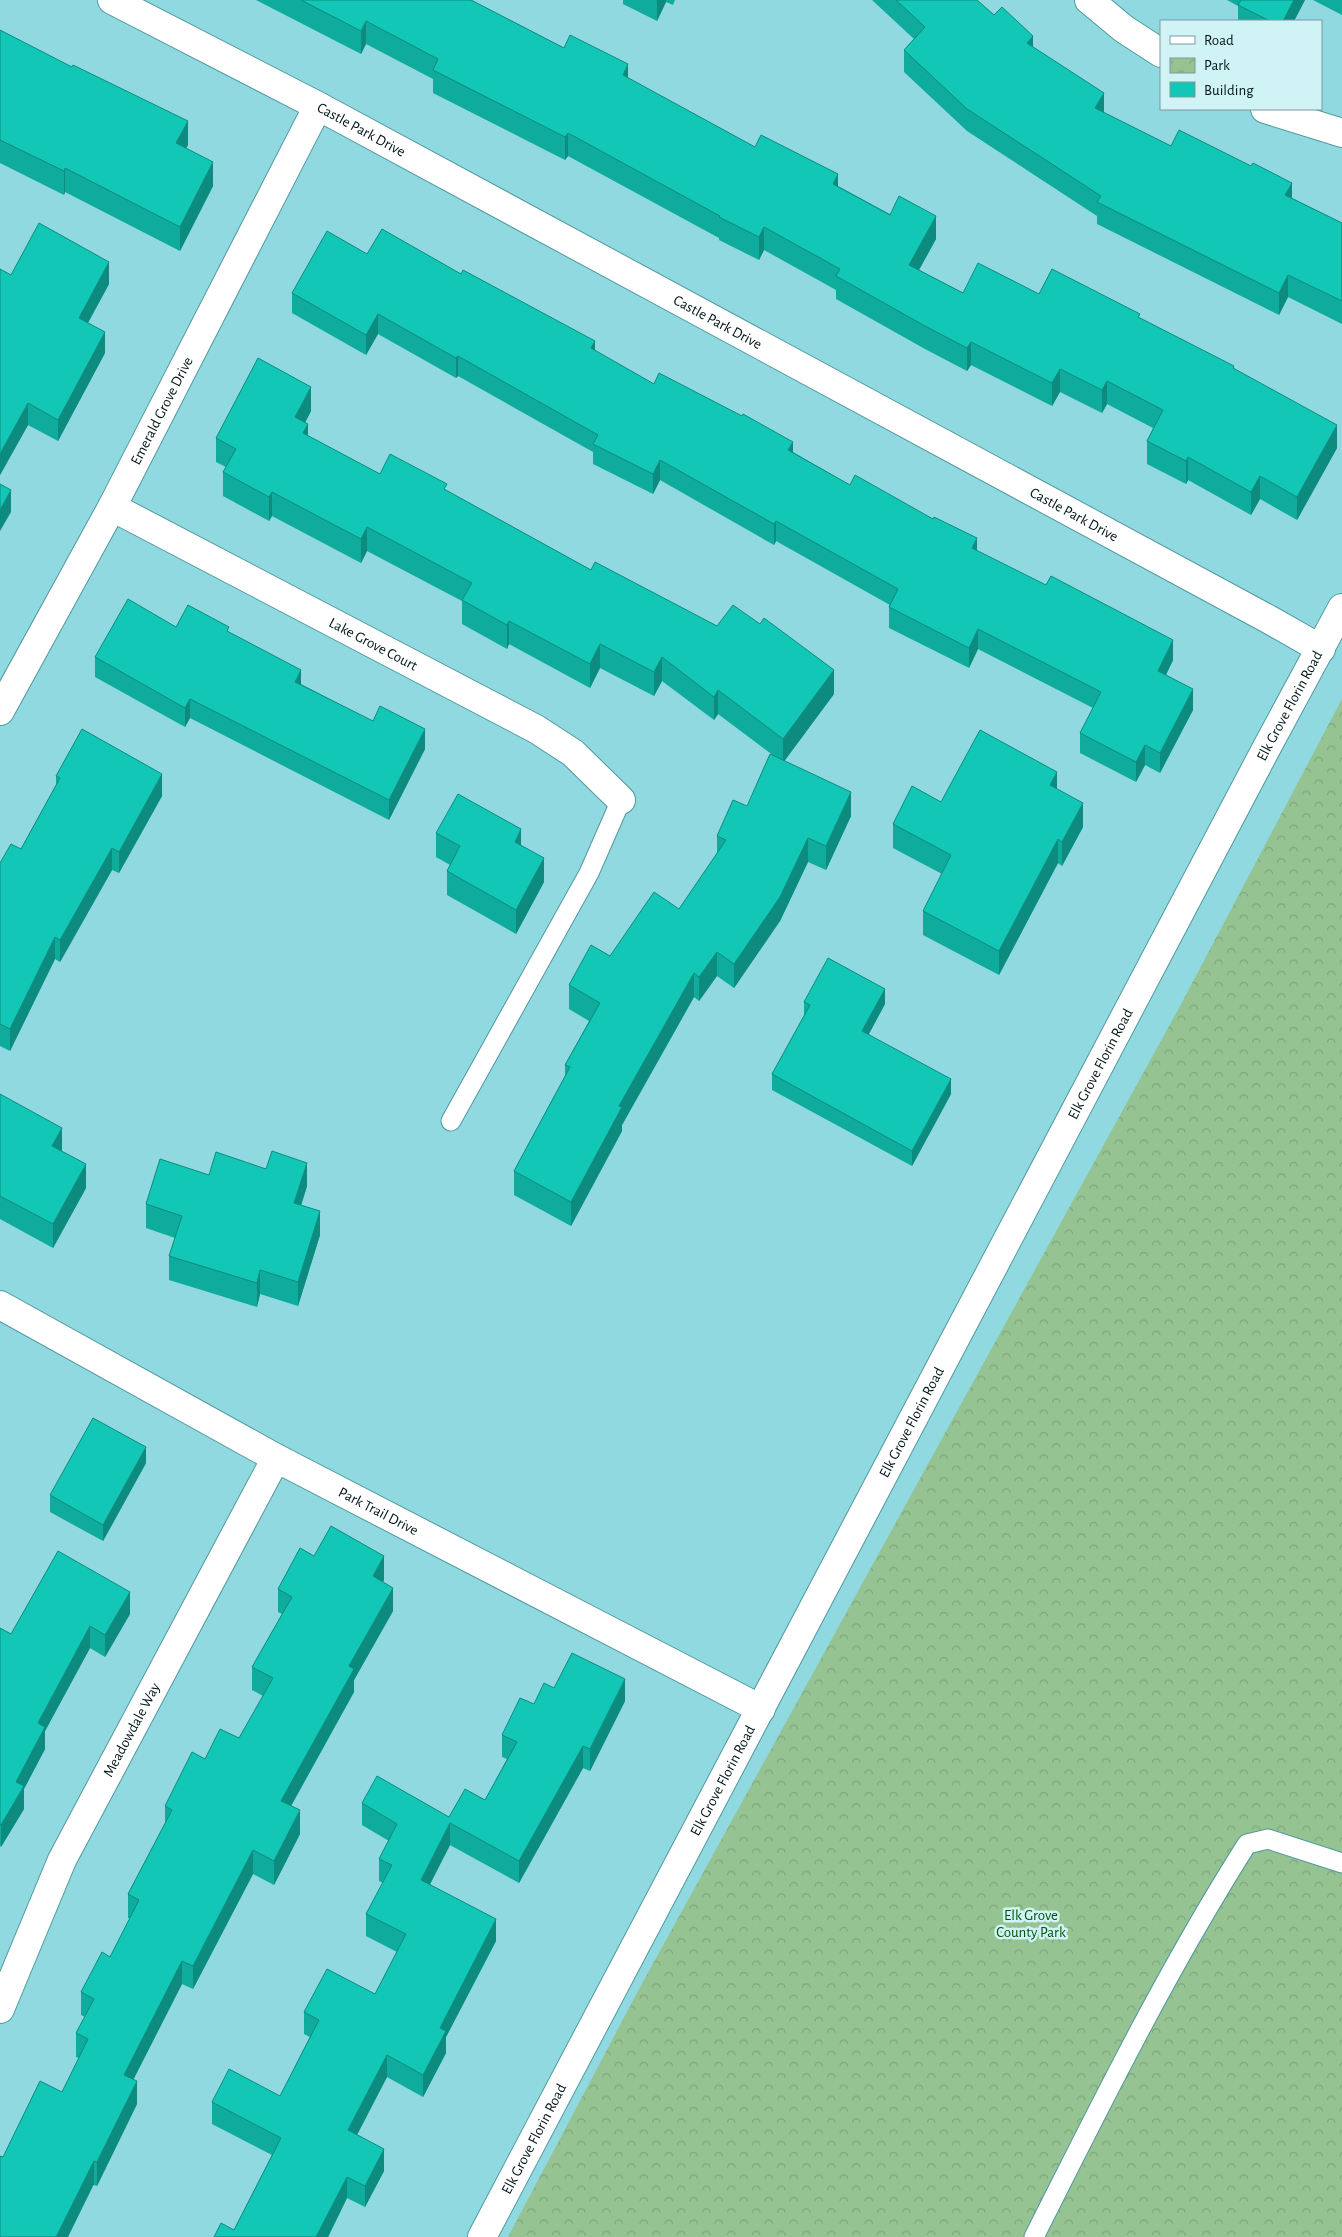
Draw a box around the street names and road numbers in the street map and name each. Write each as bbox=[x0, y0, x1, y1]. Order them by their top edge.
street label: Castle Park Drive bbox=[315, 100, 408, 159]
street label: Castle Park Drive bbox=[671, 292, 764, 352]
street label: Emerald Grove Drive bbox=[128, 354, 195, 467]
street label: Castle Park Drive bbox=[1028, 484, 1121, 544]
street label: Lake Grove Court bbox=[327, 615, 420, 673]
street label: Elk Grove Florin Road bbox=[1254, 648, 1325, 763]
street label: Elk Grove Florin Road bbox=[1065, 1006, 1135, 1122]
street label: Elk Grove Florin Road bbox=[876, 1364, 947, 1480]
street label: Park Trail Drive bbox=[336, 1484, 421, 1538]
street label: Meadowdale Way bbox=[100, 1680, 163, 1779]
street label: Elk Grove Florin Road bbox=[687, 1723, 758, 1838]
street label: Elk Grove Florin Road bbox=[499, 2081, 569, 2197]

